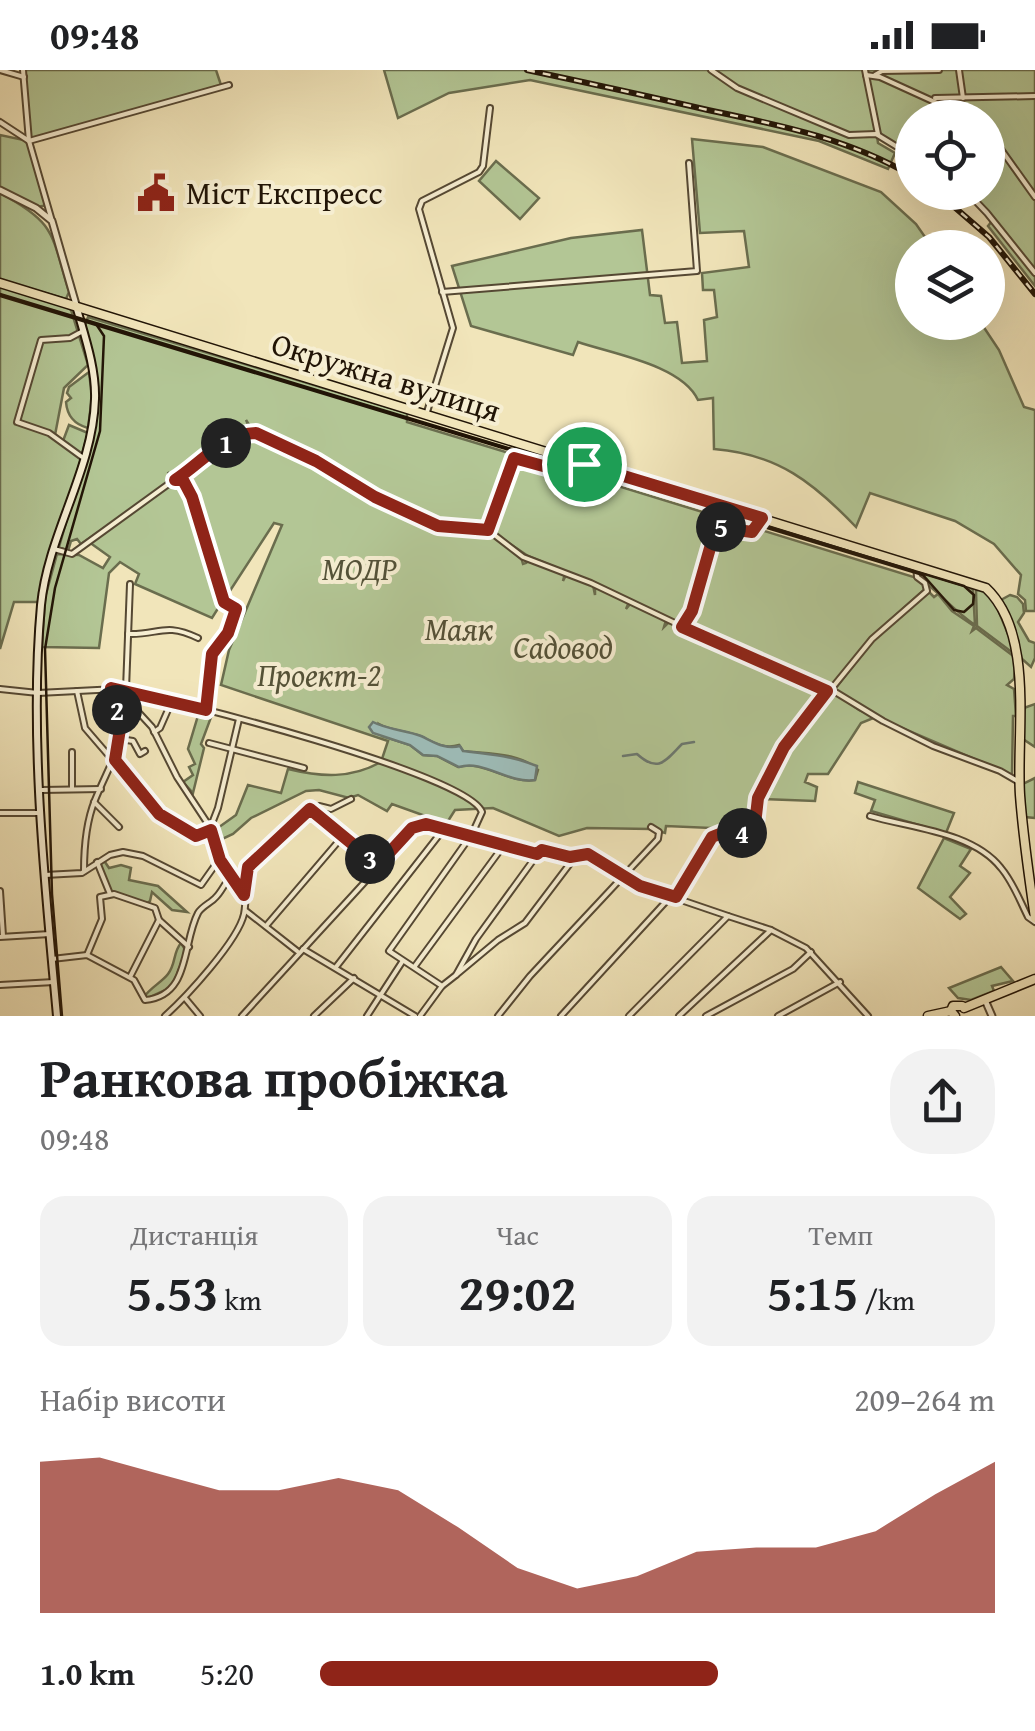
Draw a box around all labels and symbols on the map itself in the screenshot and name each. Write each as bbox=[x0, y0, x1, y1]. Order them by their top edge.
place label: Міст Експресс bbox=[186, 169, 383, 216]
public building icon: Міст Експресс bbox=[135, 172, 177, 214]
street label: Окружна вулиця bbox=[266, 319, 506, 434]
pin: 1 bbox=[201, 418, 251, 468]
pin bbox=[542, 422, 627, 507]
pin: 5 bbox=[696, 502, 746, 552]
park label: МОДР bbox=[322, 545, 397, 592]
park label: Маяк bbox=[424, 605, 494, 652]
park label: Садовод bbox=[513, 623, 613, 670]
park label: Проект-2 bbox=[257, 651, 381, 698]
pin: 2 bbox=[92, 685, 142, 735]
pin: 4 bbox=[717, 808, 767, 858]
pin: 3 bbox=[345, 834, 395, 884]

